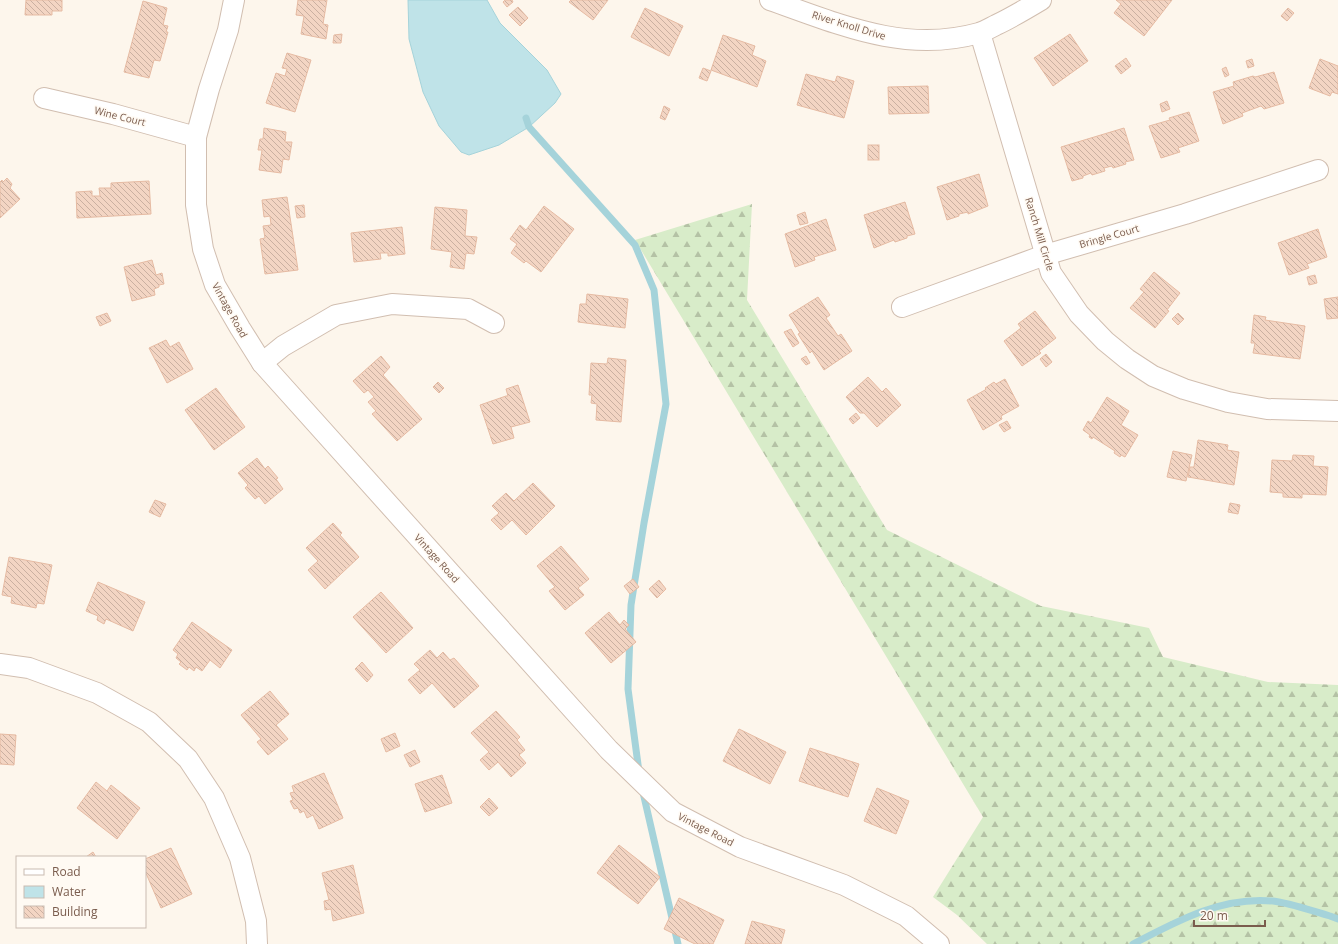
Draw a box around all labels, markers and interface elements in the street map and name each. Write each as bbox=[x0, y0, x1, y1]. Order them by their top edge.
street label: River Knoll Drive bbox=[810, 7, 888, 43]
street label: Wine Court bbox=[93, 103, 147, 129]
street label: Ranch Mill Circle bbox=[1022, 195, 1058, 273]
street label: Bringle Court bbox=[1078, 221, 1141, 251]
street label: Vintage Road bbox=[209, 280, 251, 340]
street label: Vintage Road bbox=[411, 531, 463, 585]
street label: Vintage Road bbox=[676, 809, 736, 849]
legend bbox=[16, 856, 146, 928]
text: Road bbox=[52, 863, 81, 880]
text: Water bbox=[52, 883, 86, 900]
scale bar bbox=[1194, 902, 1265, 928]
text: Building bbox=[52, 903, 98, 920]
text: 20 m bbox=[1200, 907, 1228, 924]

